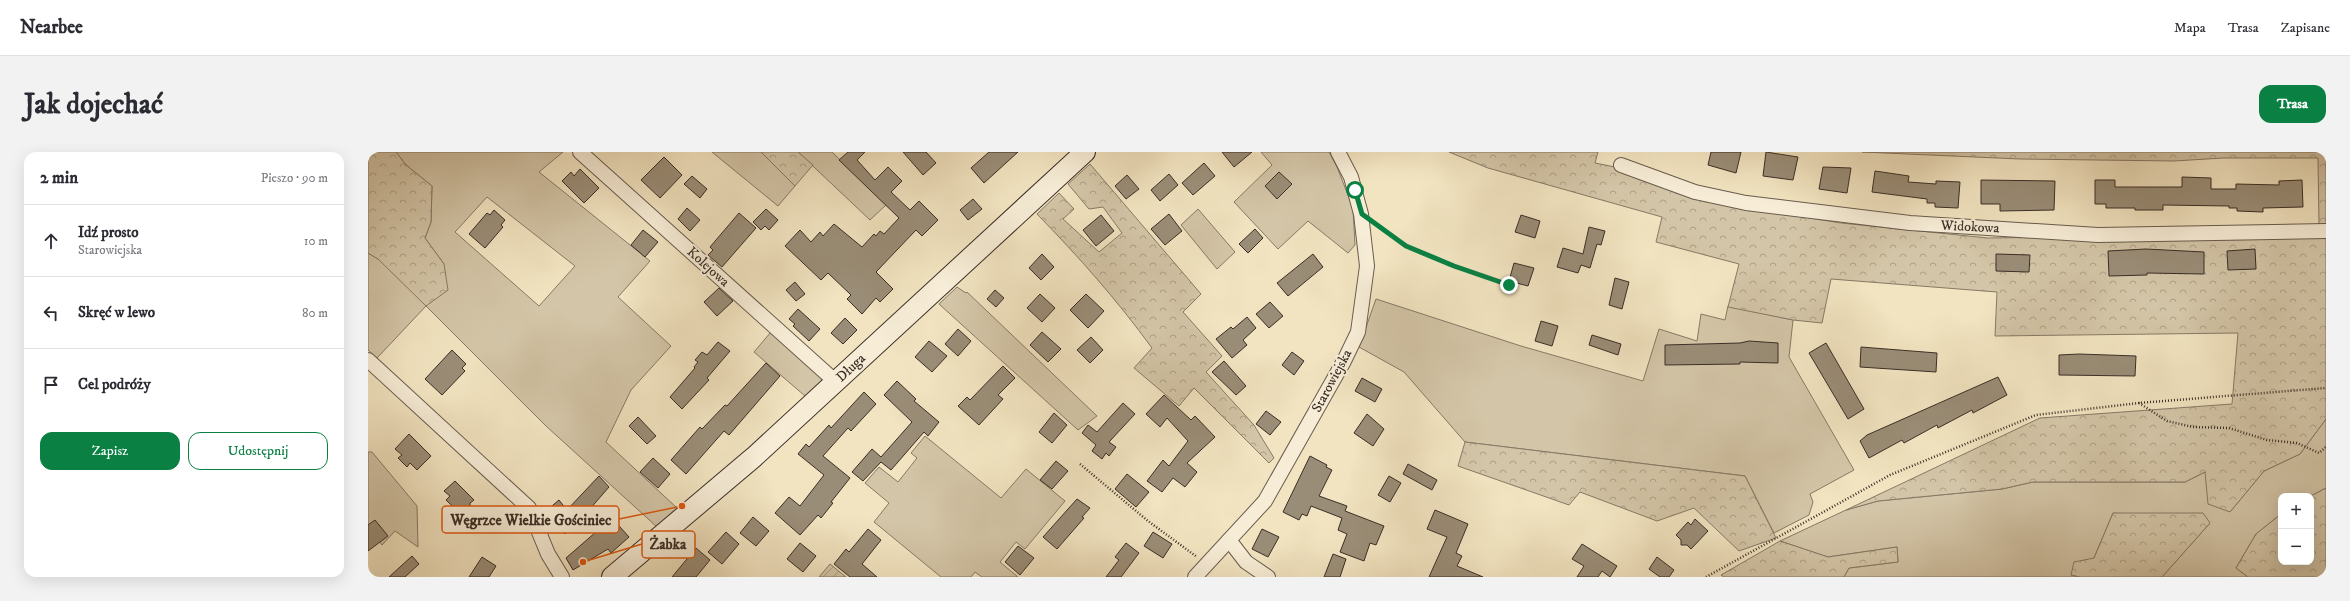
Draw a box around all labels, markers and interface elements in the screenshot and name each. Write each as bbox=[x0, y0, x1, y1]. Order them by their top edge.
text: Nearbee bbox=[20, 16, 83, 39]
text: Mapa bbox=[2174, 19, 2206, 37]
text: Trasa bbox=[2228, 19, 2259, 37]
text: Zapisane bbox=[2281, 19, 2330, 37]
button: Trasa bbox=[2259, 85, 2326, 123]
text: Jak dojechać bbox=[24, 87, 163, 122]
text: 2 min bbox=[40, 167, 78, 189]
text: Pieszo · 90 m bbox=[261, 170, 328, 186]
route start bbox=[1346, 181, 1364, 199]
street label: Widokowa bbox=[1939, 216, 2000, 238]
text: Idź prosto bbox=[78, 223, 139, 242]
icon: ahead bbox=[40, 230, 62, 252]
text: 10 m bbox=[304, 233, 328, 249]
text: Starowiejska bbox=[78, 242, 142, 258]
street label: Kolejowa bbox=[683, 243, 733, 291]
route end bbox=[1500, 276, 1518, 294]
icon: left bbox=[40, 302, 62, 324]
text: Skręć w lewo bbox=[78, 303, 155, 322]
text: 80 m bbox=[302, 305, 328, 321]
street label: Starowiejska bbox=[1308, 346, 1356, 416]
street label: Długa bbox=[832, 350, 870, 386]
icon: arrive bbox=[40, 374, 62, 396]
text: Cel podróży bbox=[78, 375, 151, 394]
button: Zapisz bbox=[40, 432, 180, 470]
button: Udostępnij bbox=[188, 432, 328, 470]
map controls bbox=[2278, 493, 2314, 565]
button: + bbox=[2278, 493, 2314, 529]
callout: Węgrzce Wielkie Gościniec bbox=[442, 506, 619, 533]
text: Węgrzce Wielkie Gościniec bbox=[449, 511, 612, 530]
button: − bbox=[2278, 529, 2314, 565]
callout: Żabka bbox=[642, 531, 695, 558]
text: Żabka bbox=[650, 534, 687, 554]

